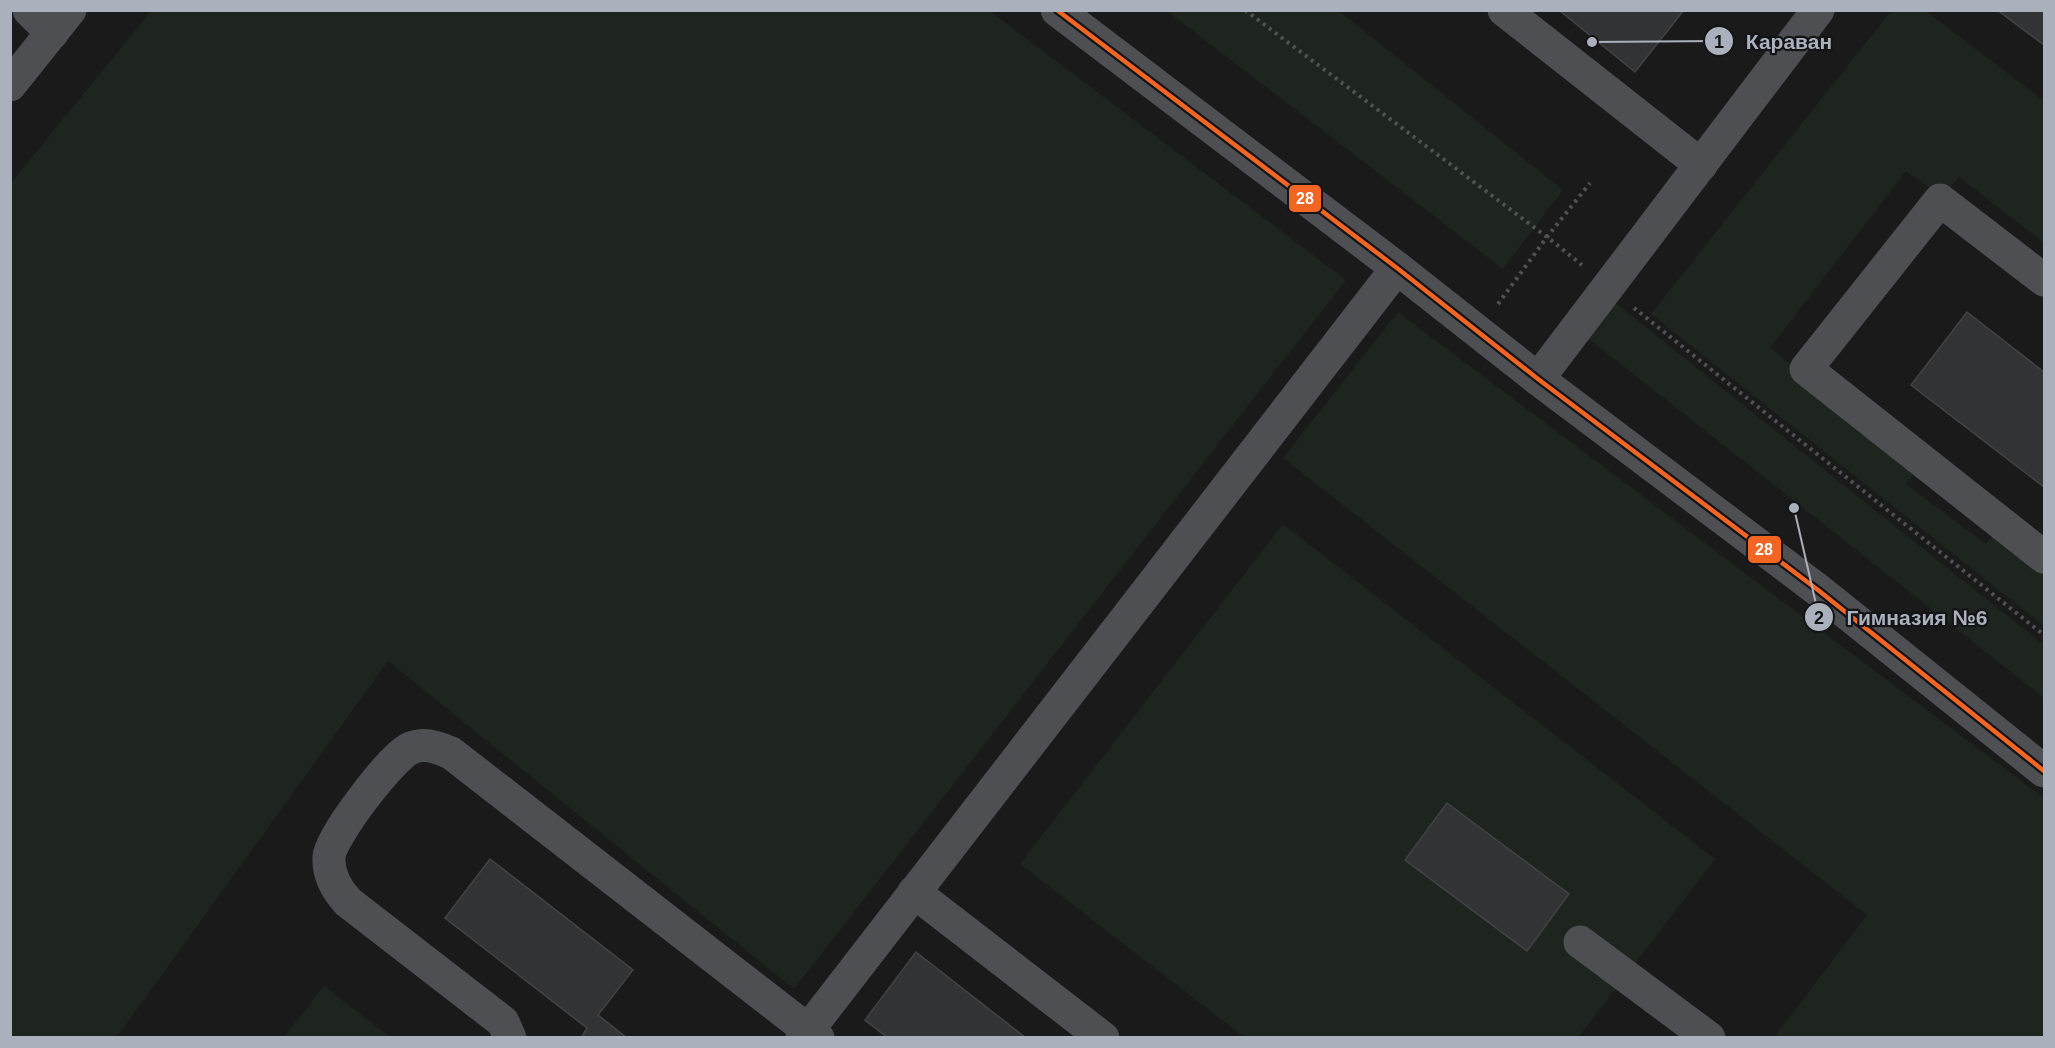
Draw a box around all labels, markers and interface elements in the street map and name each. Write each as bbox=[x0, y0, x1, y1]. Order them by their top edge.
callout: Караван bbox=[1704, 22, 1845, 61]
text: Караван bbox=[1746, 30, 1832, 53]
text: 1 bbox=[1714, 32, 1724, 52]
line badge: 28 bbox=[1288, 184, 1322, 213]
text: 28 bbox=[1296, 190, 1314, 207]
line badge: 28 bbox=[1747, 535, 1782, 564]
text: 28 bbox=[1755, 541, 1773, 558]
callout: Гимназия №6 bbox=[1804, 598, 1999, 637]
text: Гимназия №6 bbox=[1847, 606, 1987, 629]
text: 2 bbox=[1814, 608, 1824, 628]

